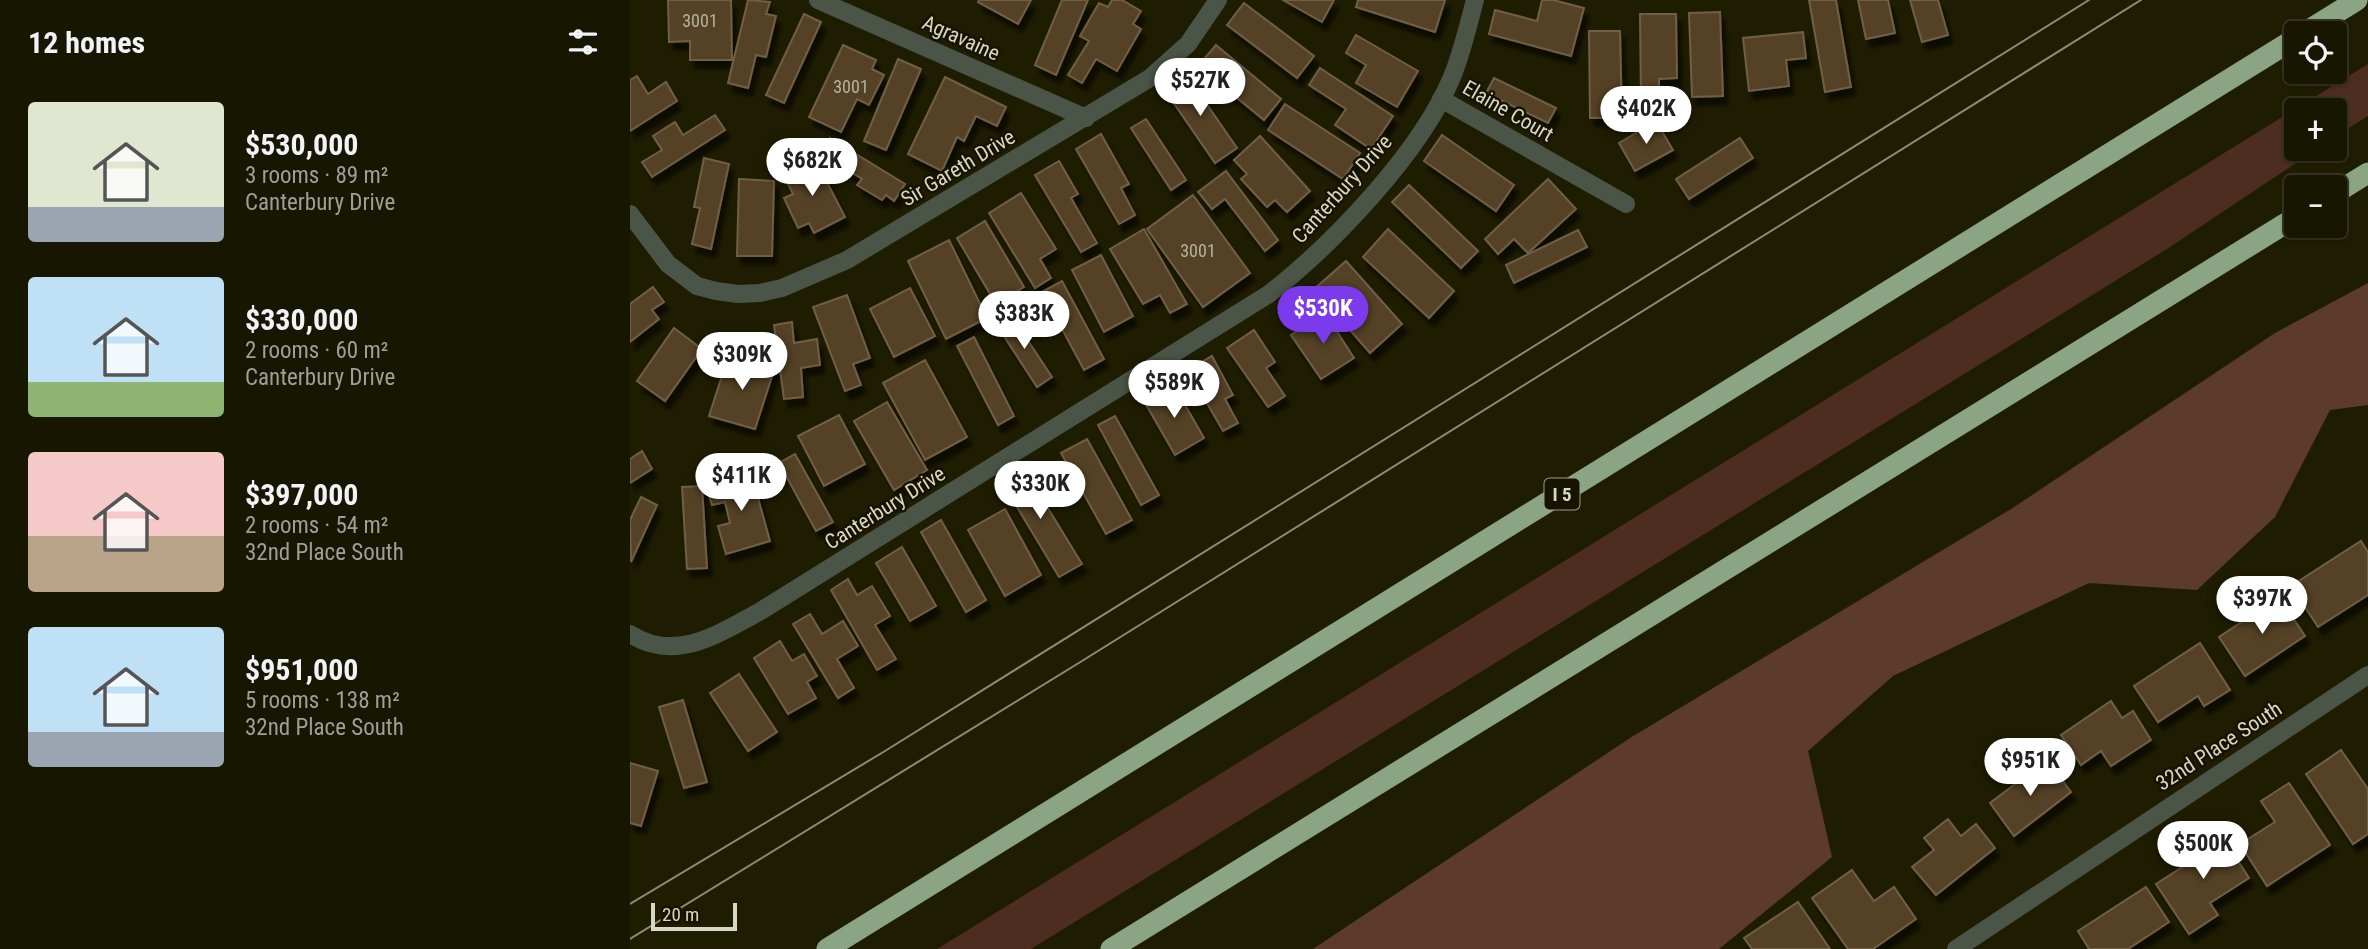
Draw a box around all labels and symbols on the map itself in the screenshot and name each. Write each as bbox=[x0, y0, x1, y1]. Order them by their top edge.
house number: 3001 bbox=[682, 10, 718, 31]
street label: Agravaine bbox=[919, 10, 1004, 66]
pin: $527K bbox=[1151, 58, 1249, 118]
street label: Elaine Court bbox=[1458, 75, 1558, 147]
house number: 3001 bbox=[833, 76, 869, 97]
pin: $402K bbox=[1597, 86, 1695, 146]
street label: Sir Gareth Drive bbox=[897, 125, 1019, 211]
street label: Canterbury Drive bbox=[1287, 130, 1397, 248]
pin: $682K bbox=[763, 138, 861, 198]
house number: 3001 bbox=[1180, 240, 1216, 261]
pin: $530K bbox=[1274, 286, 1372, 346]
pin: $383K bbox=[975, 292, 1073, 351]
pin: $309K bbox=[693, 332, 791, 392]
pin: $589K bbox=[1125, 360, 1223, 420]
pin: $411K bbox=[692, 454, 790, 513]
street label: Canterbury Drive bbox=[820, 461, 950, 555]
pin: $330K bbox=[991, 462, 1089, 521]
road number: I 5 bbox=[1544, 478, 1580, 509]
pin: $397K bbox=[2213, 576, 2311, 636]
street label: 32nd Place South bbox=[2152, 696, 2286, 796]
pin: $951K bbox=[1981, 738, 2079, 798]
pin: $500K bbox=[2154, 822, 2252, 881]
scale bar bbox=[651, 900, 737, 932]

